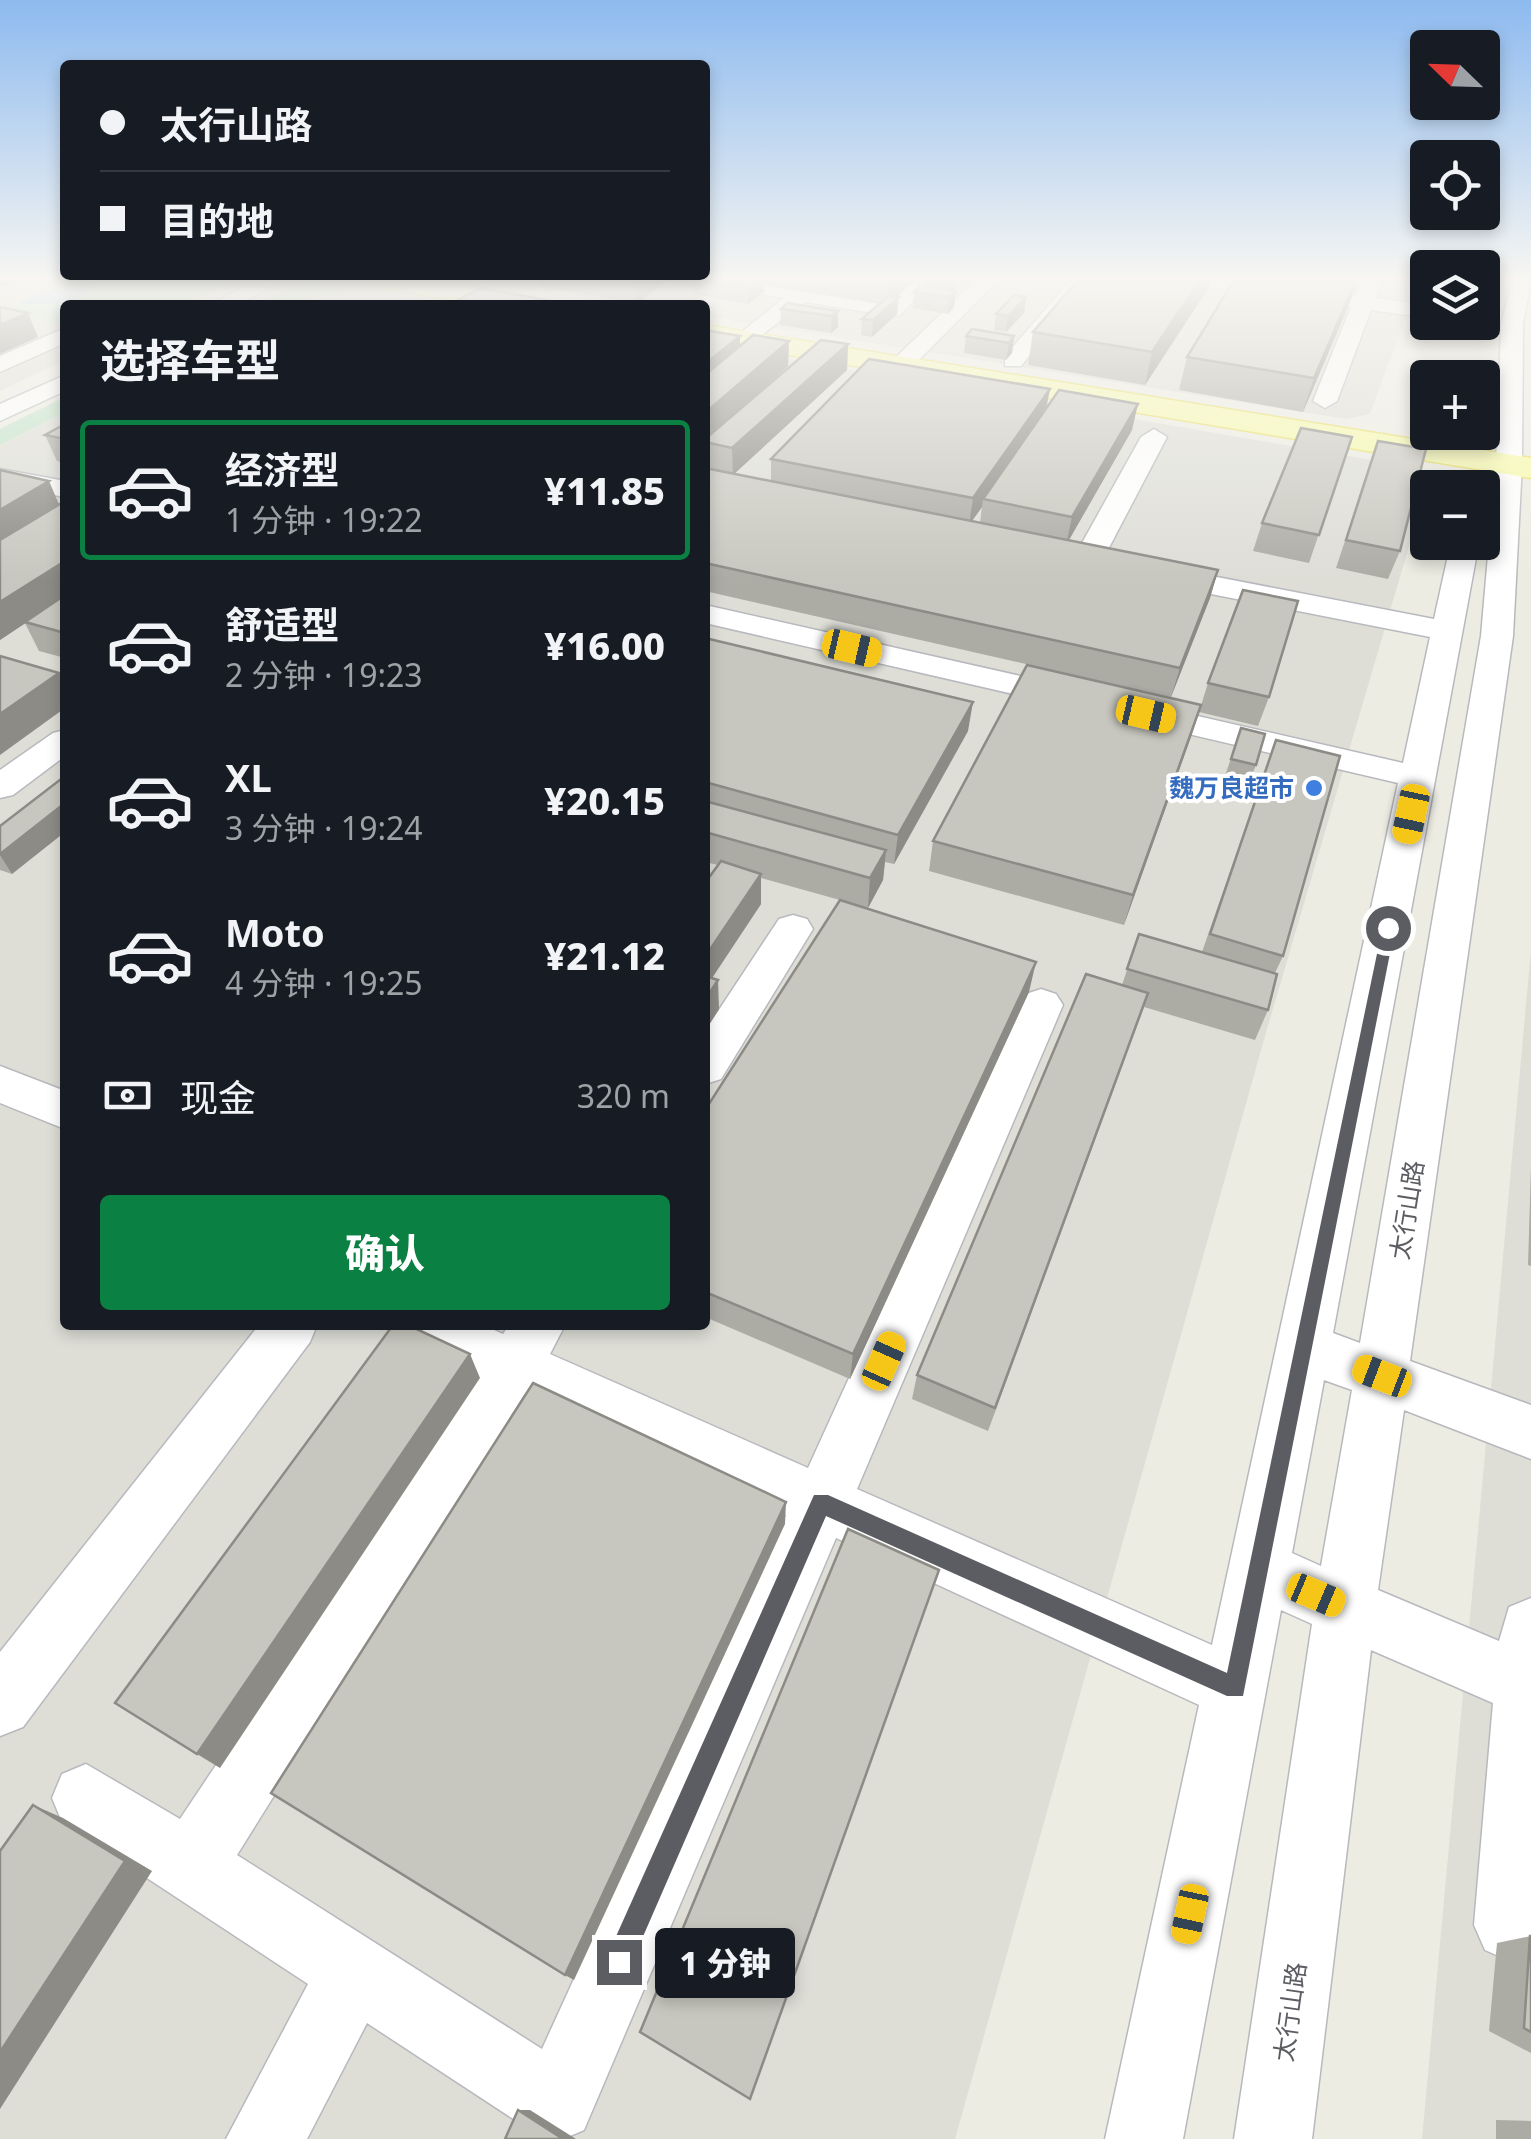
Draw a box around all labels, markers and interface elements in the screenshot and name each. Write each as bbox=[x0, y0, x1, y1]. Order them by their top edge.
north arrow bbox=[1410, 30, 1500, 120]
map controls bbox=[1410, 30, 1500, 560]
text: 太行山路 bbox=[160, 98, 312, 150]
button: locate bbox=[1410, 140, 1500, 230]
text: 目的地 bbox=[160, 194, 274, 246]
button: layers bbox=[1410, 250, 1500, 340]
text: 选择车型 bbox=[100, 329, 280, 390]
button: + bbox=[1410, 360, 1500, 450]
text: 经济型 bbox=[225, 443, 339, 495]
icon: car bbox=[105, 445, 195, 535]
text: ¥11.85 bbox=[544, 464, 665, 516]
button: − bbox=[1410, 470, 1500, 560]
text: 1 分钟 · 19:22 bbox=[225, 498, 423, 541]
text: 舒适型 bbox=[225, 598, 339, 650]
icon: car bbox=[105, 600, 195, 690]
text: ¥16.00 bbox=[544, 619, 665, 671]
car bbox=[819, 627, 885, 669]
text: 2 分钟 · 19:23 bbox=[225, 653, 423, 696]
car bbox=[1113, 693, 1179, 735]
text: XL bbox=[225, 751, 272, 803]
icon: car bbox=[105, 755, 195, 845]
place label: 魏万良超市 bbox=[1169, 770, 1294, 804]
text: ¥20.15 bbox=[544, 774, 665, 826]
marker: 魏万良超市 bbox=[1303, 777, 1325, 799]
car bbox=[1390, 782, 1432, 846]
text: 3 分钟 · 19:24 bbox=[225, 806, 423, 849]
text: Moto bbox=[225, 906, 325, 958]
route start bbox=[1366, 906, 1411, 951]
icon: car bbox=[105, 910, 195, 1000]
text: ¥21.12 bbox=[544, 929, 665, 981]
text: 4 分钟 · 19:25 bbox=[225, 961, 423, 1004]
icon: cash bbox=[100, 1068, 155, 1123]
text: 现金 bbox=[180, 1071, 256, 1123]
text: 320 m bbox=[577, 1074, 670, 1117]
street label: 太行山路 bbox=[1381, 1158, 1431, 1262]
button: 确认 bbox=[100, 1195, 670, 1310]
car bbox=[858, 1327, 910, 1395]
car bbox=[1349, 1351, 1415, 1401]
car bbox=[1283, 1569, 1349, 1621]
car bbox=[1169, 1882, 1211, 1946]
callout: 1 分钟 bbox=[654, 1927, 794, 1997]
route end bbox=[597, 1940, 642, 1985]
text: 1 分钟 bbox=[680, 1941, 770, 1984]
street label: 太行山路 bbox=[1265, 1960, 1313, 2064]

